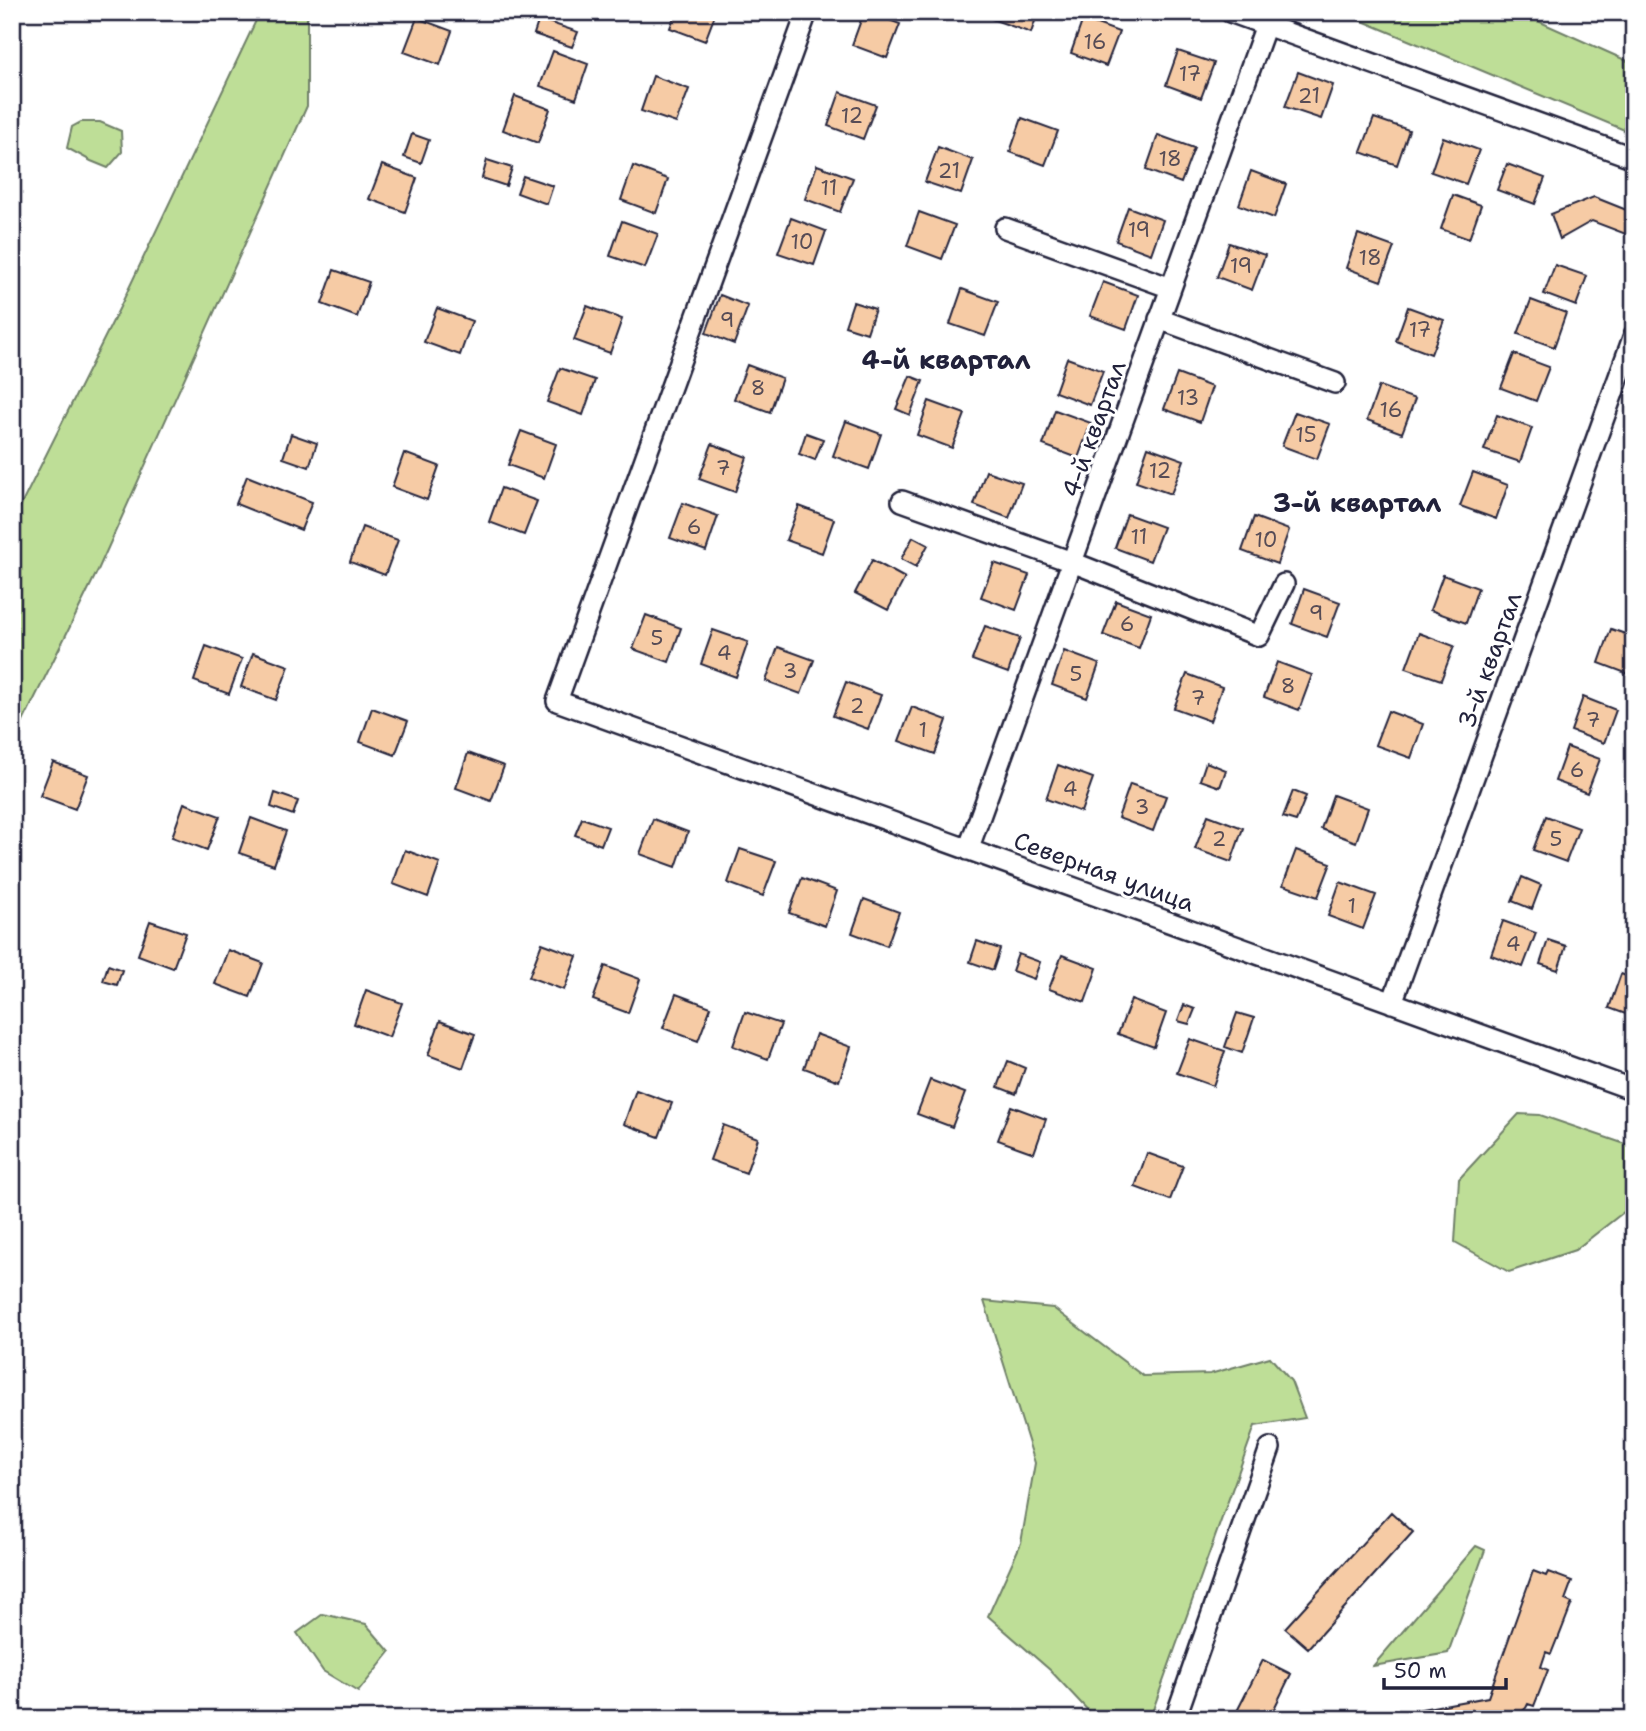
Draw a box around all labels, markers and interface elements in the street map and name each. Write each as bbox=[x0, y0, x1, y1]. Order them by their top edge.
house number: 16 bbox=[1084, 28, 1106, 56]
house number: 17 bbox=[1179, 60, 1201, 88]
house number: 21 bbox=[1298, 82, 1320, 110]
house number: 12 bbox=[841, 102, 863, 130]
house number: 18 bbox=[1158, 145, 1182, 173]
house number: 21 bbox=[938, 157, 960, 185]
house number: 11 bbox=[821, 174, 837, 202]
house number: 19 bbox=[1128, 216, 1150, 244]
house number: 10 bbox=[791, 228, 813, 256]
house number: 18 bbox=[1358, 244, 1382, 272]
house number: 19 bbox=[1230, 252, 1252, 280]
house number: 9 bbox=[720, 306, 734, 334]
house number: 17 bbox=[1409, 316, 1431, 344]
district label: 4-й квартал bbox=[862, 342, 1031, 377]
street label: 4-й квартал bbox=[1054, 356, 1134, 502]
house number: 8 bbox=[751, 374, 765, 402]
house number: 13 bbox=[1177, 384, 1199, 412]
house number: 16 bbox=[1380, 396, 1402, 424]
house number: 15 bbox=[1295, 421, 1317, 449]
house number: 7 bbox=[716, 454, 730, 482]
house number: 12 bbox=[1149, 457, 1171, 485]
district label: 3-й квартал bbox=[1273, 485, 1441, 520]
house number: 6 bbox=[687, 513, 701, 541]
house number: 11 bbox=[1131, 523, 1147, 551]
house number: 10 bbox=[1255, 526, 1277, 554]
street label: 3-й квартал bbox=[1451, 587, 1529, 733]
house number: 9 bbox=[1309, 599, 1323, 627]
house number: 6 bbox=[1120, 610, 1134, 638]
house number: 5 bbox=[651, 624, 663, 652]
house number: 4 bbox=[717, 639, 731, 667]
house number: 3 bbox=[783, 657, 797, 685]
house number: 5 bbox=[1070, 660, 1082, 688]
house number: 8 bbox=[1281, 672, 1295, 700]
house number: 7 bbox=[1191, 684, 1205, 712]
house number: 2 bbox=[850, 692, 864, 720]
house number: 7 bbox=[1586, 706, 1600, 734]
house number: 1 bbox=[919, 716, 927, 744]
house number: 6 bbox=[1570, 756, 1584, 784]
house number: 4 bbox=[1063, 775, 1077, 803]
house number: 3 bbox=[1135, 793, 1149, 821]
street label: Северная улица bbox=[1009, 824, 1199, 920]
house number: 2 bbox=[1212, 825, 1226, 853]
house number: 5 bbox=[1550, 825, 1562, 853]
house number: 1 bbox=[1348, 892, 1356, 920]
house number: 4 bbox=[1506, 930, 1520, 958]
scale bar bbox=[1384, 1647, 1506, 1691]
text: 50 m bbox=[1394, 1657, 1447, 1685]

